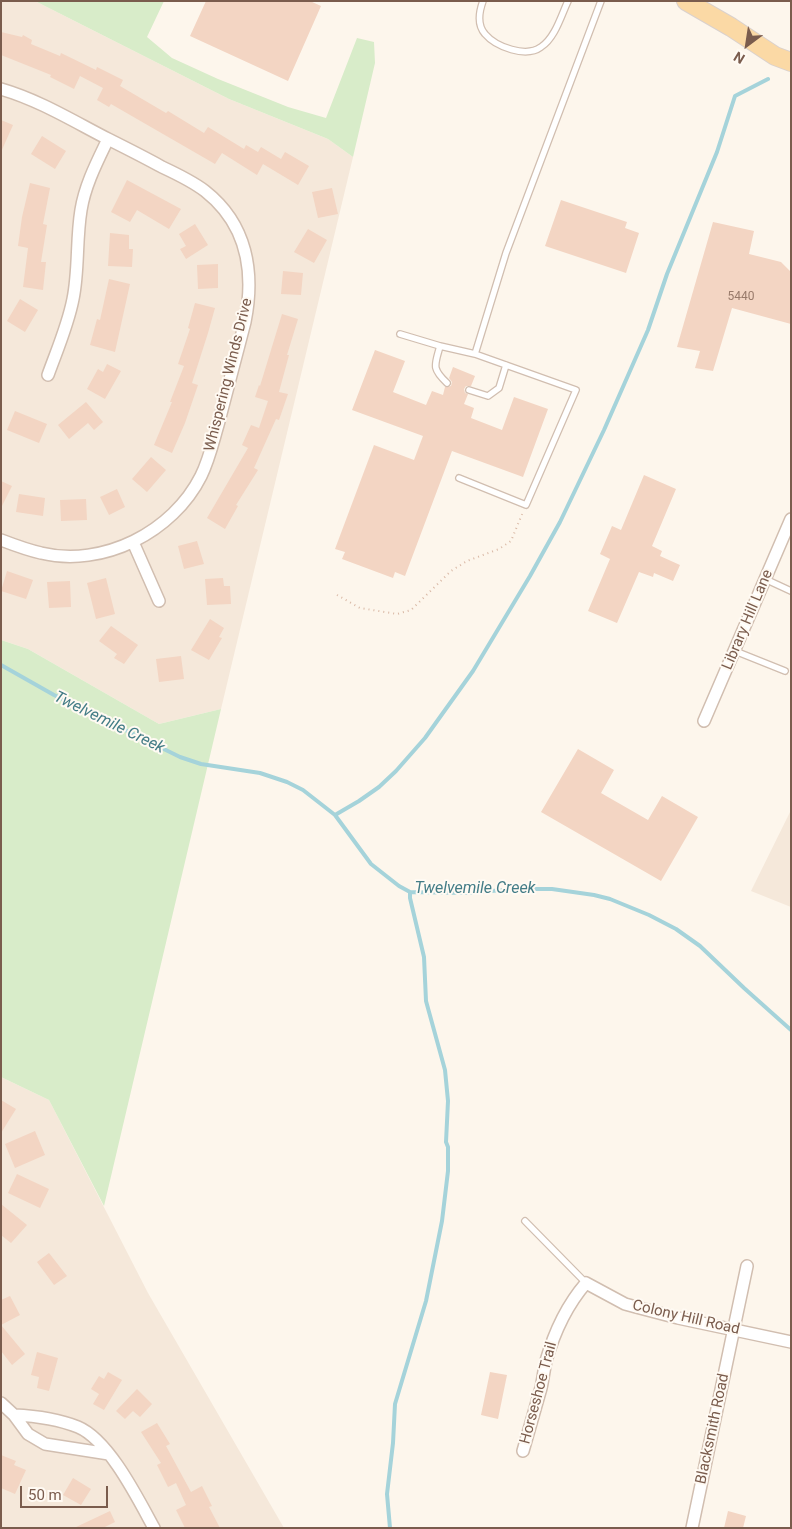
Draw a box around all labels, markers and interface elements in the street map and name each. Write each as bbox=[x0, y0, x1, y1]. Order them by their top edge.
north arrow bbox=[722, 20, 772, 70]
text: N bbox=[731, 48, 748, 67]
house number: 5440 bbox=[728, 290, 754, 304]
street label: Whispering Winds Drive bbox=[201, 296, 257, 454]
street label: Library Hill Lane bbox=[719, 567, 777, 673]
water label: Twelvemile Creek bbox=[50, 688, 168, 758]
water label: Twelvemile Creek bbox=[415, 879, 535, 899]
street label: Colony Hill Road bbox=[631, 1297, 741, 1339]
street label: Horseshoe Trail bbox=[517, 1340, 561, 1446]
street label: Blacksmith Road bbox=[693, 1372, 733, 1486]
scale bar bbox=[22, 1476, 110, 1508]
text: 50 m bbox=[28, 1486, 62, 1504]

